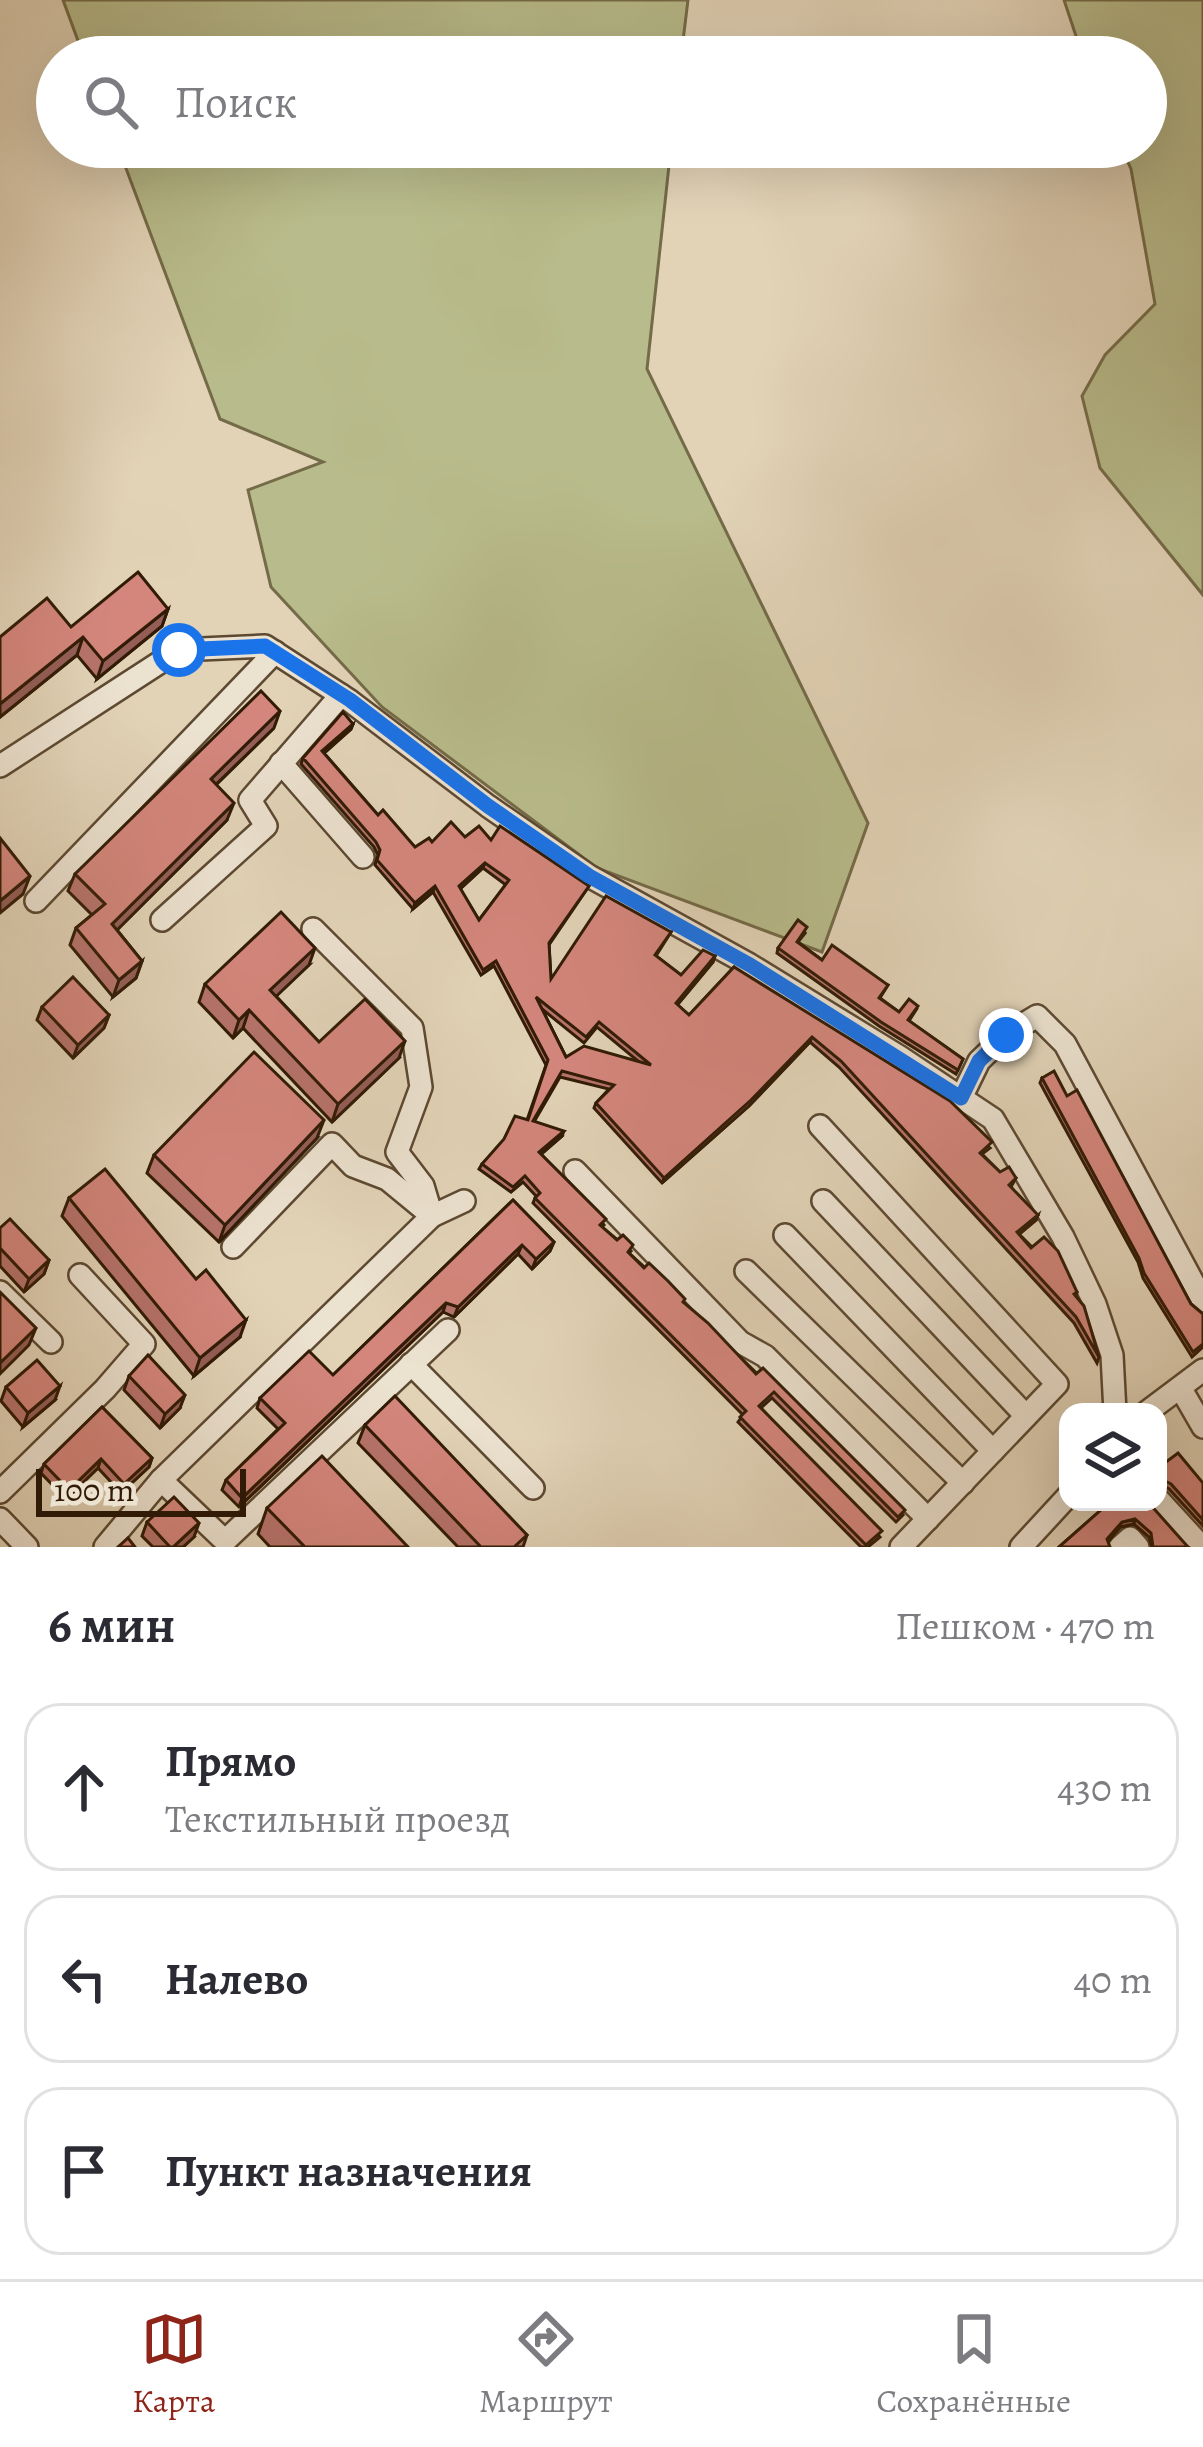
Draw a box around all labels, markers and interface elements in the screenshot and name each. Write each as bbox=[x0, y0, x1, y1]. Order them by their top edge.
search box bbox=[36, 36, 1167, 168]
icon: search bbox=[78, 69, 144, 135]
text: Поиск bbox=[174, 71, 297, 133]
route start bbox=[152, 623, 206, 677]
route end bbox=[979, 1008, 1033, 1062]
map controls bbox=[1059, 1403, 1167, 1511]
button: layers bbox=[1059, 1403, 1167, 1511]
scale bar bbox=[36, 1463, 246, 1516]
text: 100 m bbox=[54, 1467, 134, 1512]
text: 6 мин bbox=[48, 1590, 175, 1660]
text: Пешком · 470 m bbox=[895, 1599, 1155, 1652]
text: Прямо bbox=[165, 1730, 296, 1792]
icon: ahead bbox=[51, 1754, 117, 1820]
text: 430 m bbox=[1057, 1761, 1152, 1814]
text: Текстильный проезд bbox=[165, 1792, 510, 1845]
icon: left bbox=[51, 1946, 117, 2012]
text: Налево bbox=[165, 1948, 308, 2010]
text: 40 m bbox=[1073, 1953, 1152, 2006]
icon: arrive bbox=[51, 2138, 117, 2204]
text: Пункт назначения bbox=[165, 2140, 532, 2202]
tab: Карта bbox=[132, 2306, 215, 2423]
tab: Маршрут bbox=[479, 2306, 613, 2423]
tab: Сохранённые bbox=[876, 2306, 1071, 2423]

